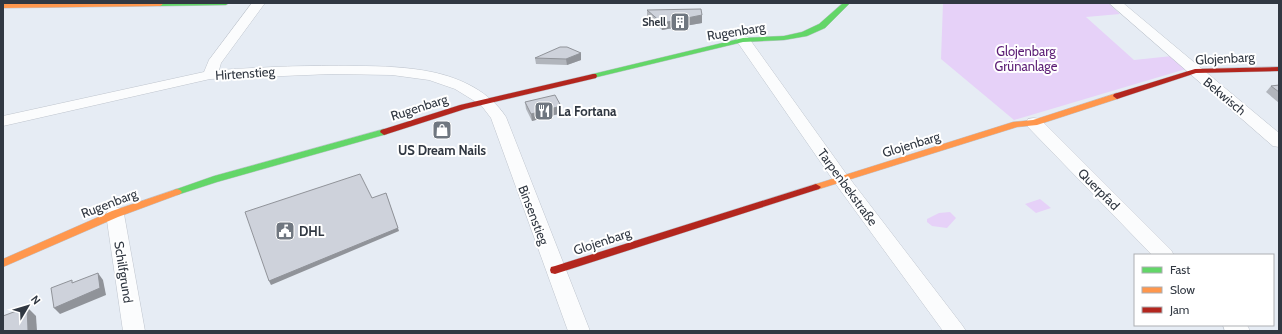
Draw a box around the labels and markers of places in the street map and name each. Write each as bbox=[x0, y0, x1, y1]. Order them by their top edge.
building icon: Shell bbox=[669, 11, 691, 33]
place label: Shell bbox=[642, 15, 666, 29]
restaurant icon: La Fortana bbox=[533, 100, 555, 122]
place label: La Fortana bbox=[558, 103, 617, 119]
shop icon: US Dream Nails bbox=[431, 119, 453, 141]
place label: US Dream Nails bbox=[398, 142, 487, 158]
public building icon: DHL bbox=[274, 220, 296, 242]
place label: DHL bbox=[299, 223, 325, 239]

